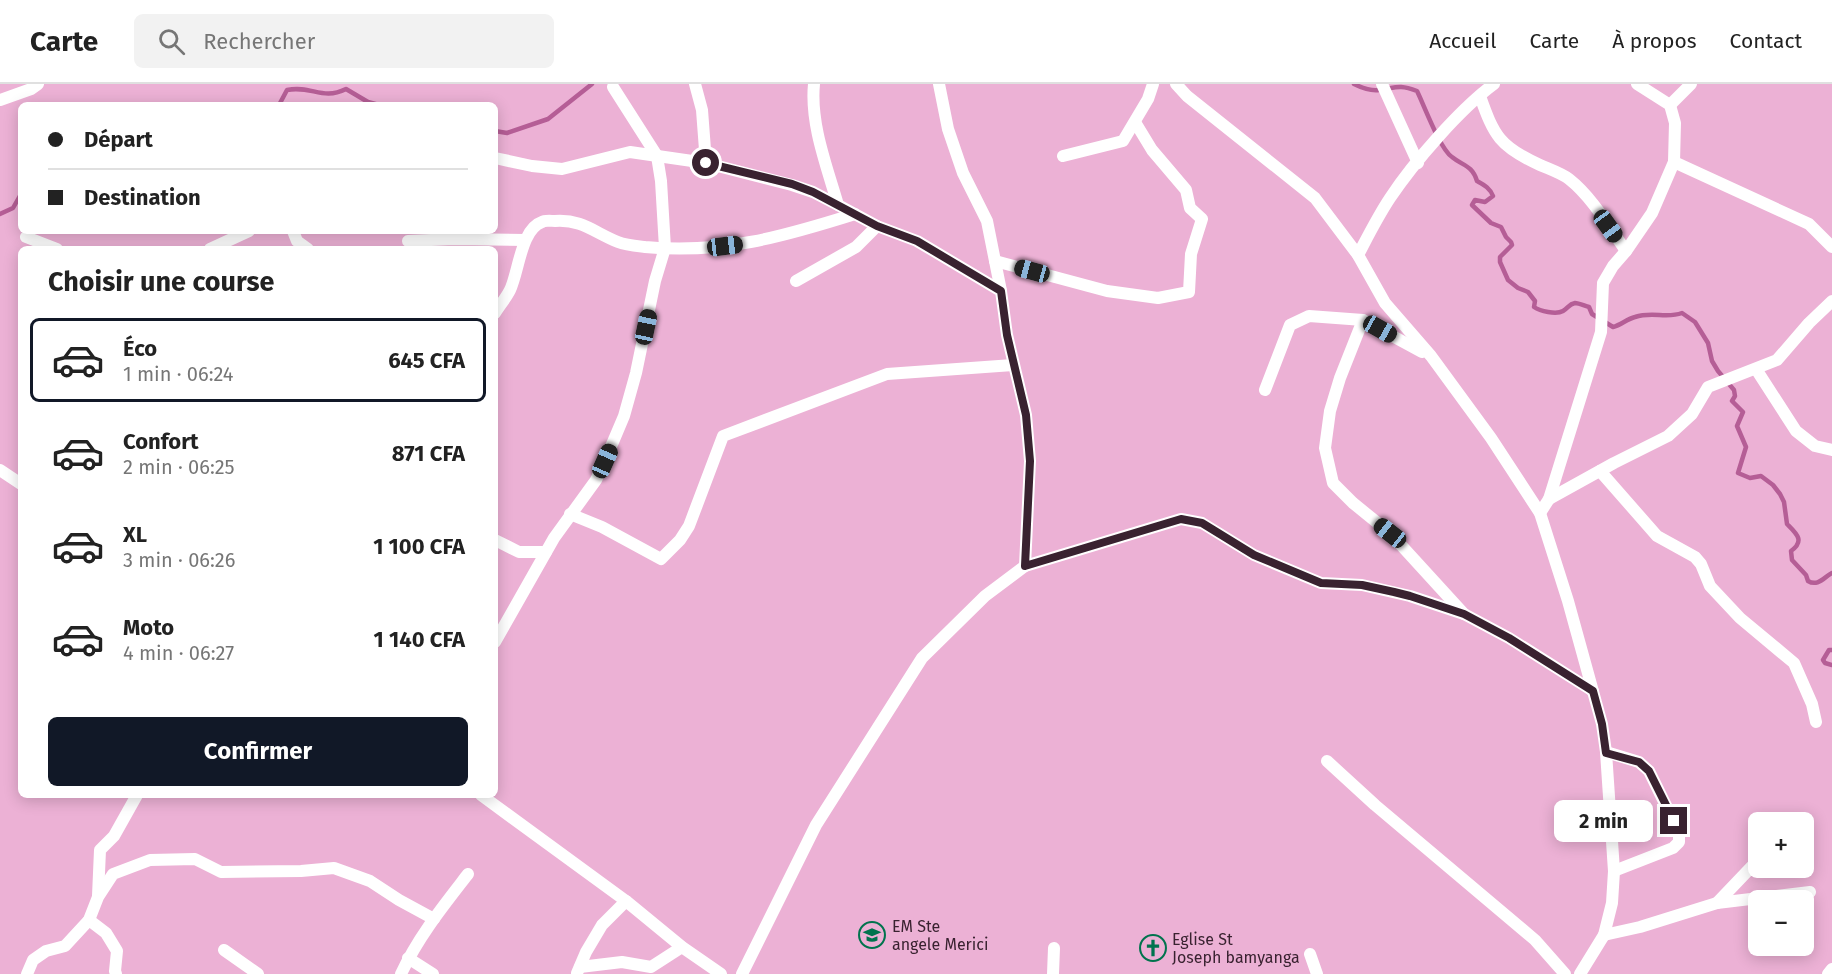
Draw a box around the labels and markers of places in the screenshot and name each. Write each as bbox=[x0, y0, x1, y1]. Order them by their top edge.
place label: EM Ste angele Merici bbox=[892, 917, 988, 954]
school or university icon: EM Ste angele Merici bbox=[857, 920, 887, 950]
place label: Eglise St Joseph bamyanga bbox=[1172, 930, 1300, 967]
church icon: Eglise St Joseph bamyanga bbox=[1138, 933, 1168, 963]

